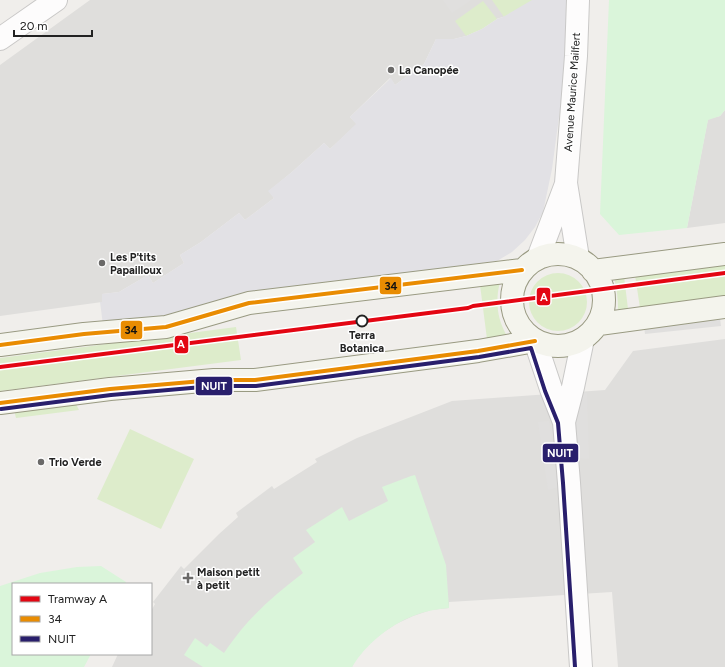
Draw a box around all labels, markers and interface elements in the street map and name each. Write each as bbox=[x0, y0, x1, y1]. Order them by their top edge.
scale bar bbox=[14, 12, 92, 38]
text: 20 m bbox=[20, 19, 48, 33]
street label: Avenue Maurice Mailfert bbox=[562, 32, 583, 152]
place label: La Canopée bbox=[399, 64, 459, 77]
marker: La Canopée bbox=[386, 65, 396, 75]
place label: Les P'tits Papailloux bbox=[110, 251, 162, 277]
marker: Les P'tits Papailloux bbox=[97, 258, 107, 268]
line badge: 34 bbox=[379, 276, 402, 295]
text: 34 bbox=[384, 280, 398, 293]
line badge: A bbox=[536, 287, 551, 306]
text: A bbox=[540, 291, 548, 304]
marker: Terra Botanica bbox=[355, 314, 369, 328]
line badge: 34 bbox=[120, 320, 143, 340]
text: 34 bbox=[124, 324, 138, 337]
place label: Terra Botanica bbox=[340, 329, 384, 355]
line badge: A bbox=[174, 335, 189, 354]
text: A bbox=[177, 338, 185, 351]
line badge: NUIT bbox=[195, 376, 233, 396]
text: NUIT bbox=[201, 380, 227, 393]
line badge: NUIT bbox=[542, 443, 579, 463]
text: NUIT bbox=[547, 447, 573, 460]
place label: Trio Verde bbox=[49, 456, 101, 469]
marker: Trio Verde bbox=[36, 457, 46, 467]
place label: Maison petit à petit bbox=[197, 566, 261, 592]
marker: Maison petit à petit bbox=[182, 572, 194, 584]
legend bbox=[12, 583, 152, 655]
text: Tramway A bbox=[48, 592, 107, 606]
text: 34 bbox=[48, 612, 63, 626]
text: NUIT bbox=[48, 632, 76, 646]

